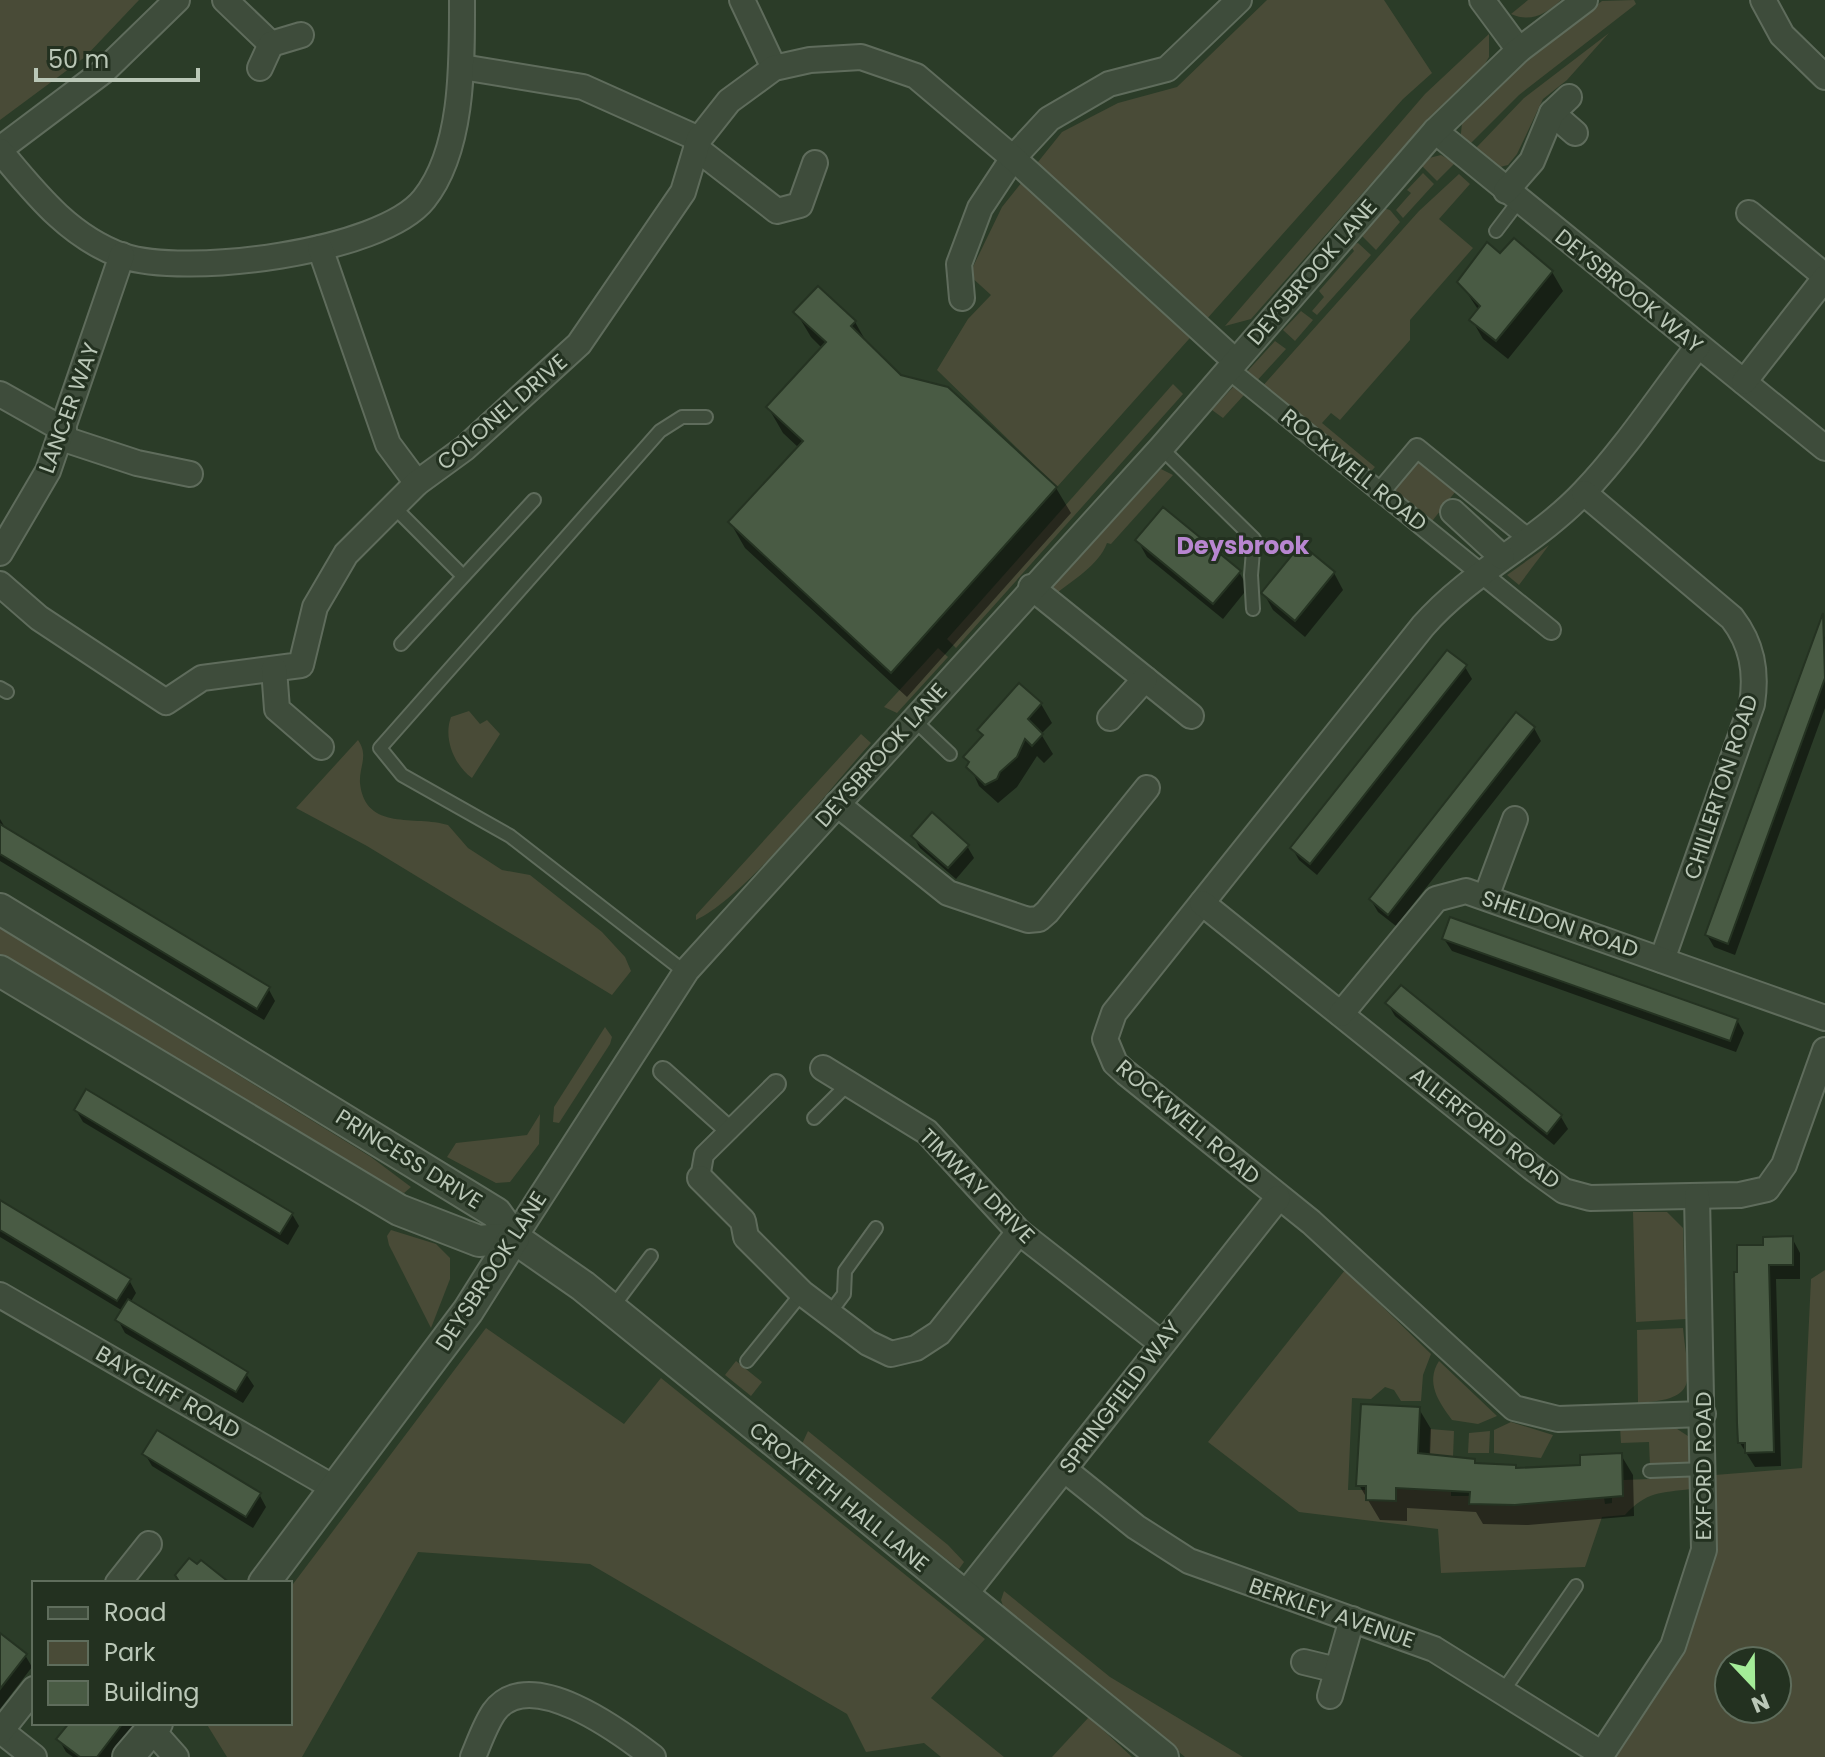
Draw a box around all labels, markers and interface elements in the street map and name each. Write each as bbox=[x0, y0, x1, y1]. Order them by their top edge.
scale bar bbox=[36, 32, 198, 82]
text: 50 m bbox=[48, 43, 109, 76]
street label: DEYSBROOK LANE bbox=[1240, 192, 1384, 352]
street label: DEYSBROOK WAY bbox=[1548, 222, 1710, 360]
street label: LANCER WAY bbox=[31, 338, 107, 477]
street label: COLONEL DRIVE bbox=[430, 347, 574, 477]
street label: ROCKWELL ROAD bbox=[1274, 401, 1434, 539]
district label: Deysbrook bbox=[1177, 529, 1310, 562]
street label: DEYSBROOK LANE bbox=[808, 676, 954, 834]
street label: CHILLERTON ROAD bbox=[1676, 690, 1766, 884]
street label: SHELDON ROAD bbox=[1477, 883, 1643, 965]
street label: ROCKWELL ROAD bbox=[1109, 1052, 1267, 1192]
street label: ALLERFORD ROAD bbox=[1403, 1060, 1567, 1196]
street label: PRINCESS DRIVE bbox=[330, 1101, 488, 1217]
street label: TIMWAY DRIVE bbox=[912, 1121, 1042, 1251]
street label: DEYSBROOK LANE bbox=[428, 1185, 554, 1357]
street label: SPRINGFIELD WAY bbox=[1052, 1314, 1188, 1480]
street label: BAYCLIFF ROAD bbox=[90, 1338, 246, 1446]
street label: EXFORD ROAD bbox=[1688, 1391, 1719, 1541]
street label: CROXTETH HALL LANE bbox=[742, 1415, 936, 1579]
street label: BERKLEY AVENUE bbox=[1245, 1570, 1419, 1656]
legend bbox=[32, 1581, 292, 1725]
text: Road bbox=[104, 1596, 166, 1629]
text: Park bbox=[104, 1636, 156, 1669]
north arrow bbox=[1713, 1645, 1793, 1725]
text: Building bbox=[104, 1676, 200, 1709]
text: N bbox=[1747, 1686, 1774, 1721]

